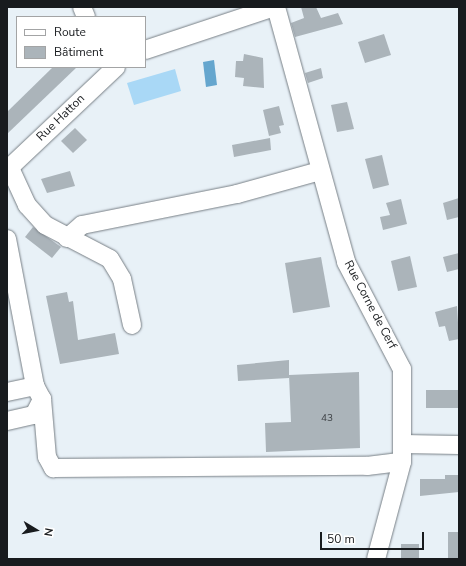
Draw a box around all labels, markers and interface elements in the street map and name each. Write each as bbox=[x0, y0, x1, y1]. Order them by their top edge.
legend bbox=[16, 16, 146, 68]
text: Route bbox=[54, 24, 86, 40]
text: Bâtiment bbox=[54, 44, 103, 60]
street label: Rue Hatton bbox=[34, 91, 88, 145]
street label: Rue Corne de Cerf bbox=[341, 258, 399, 352]
house number: 43 bbox=[321, 413, 333, 425]
north arrow bbox=[16, 510, 56, 550]
scale bar bbox=[322, 524, 426, 550]
text: N bbox=[40, 527, 56, 538]
text: 50 m bbox=[327, 531, 355, 547]

